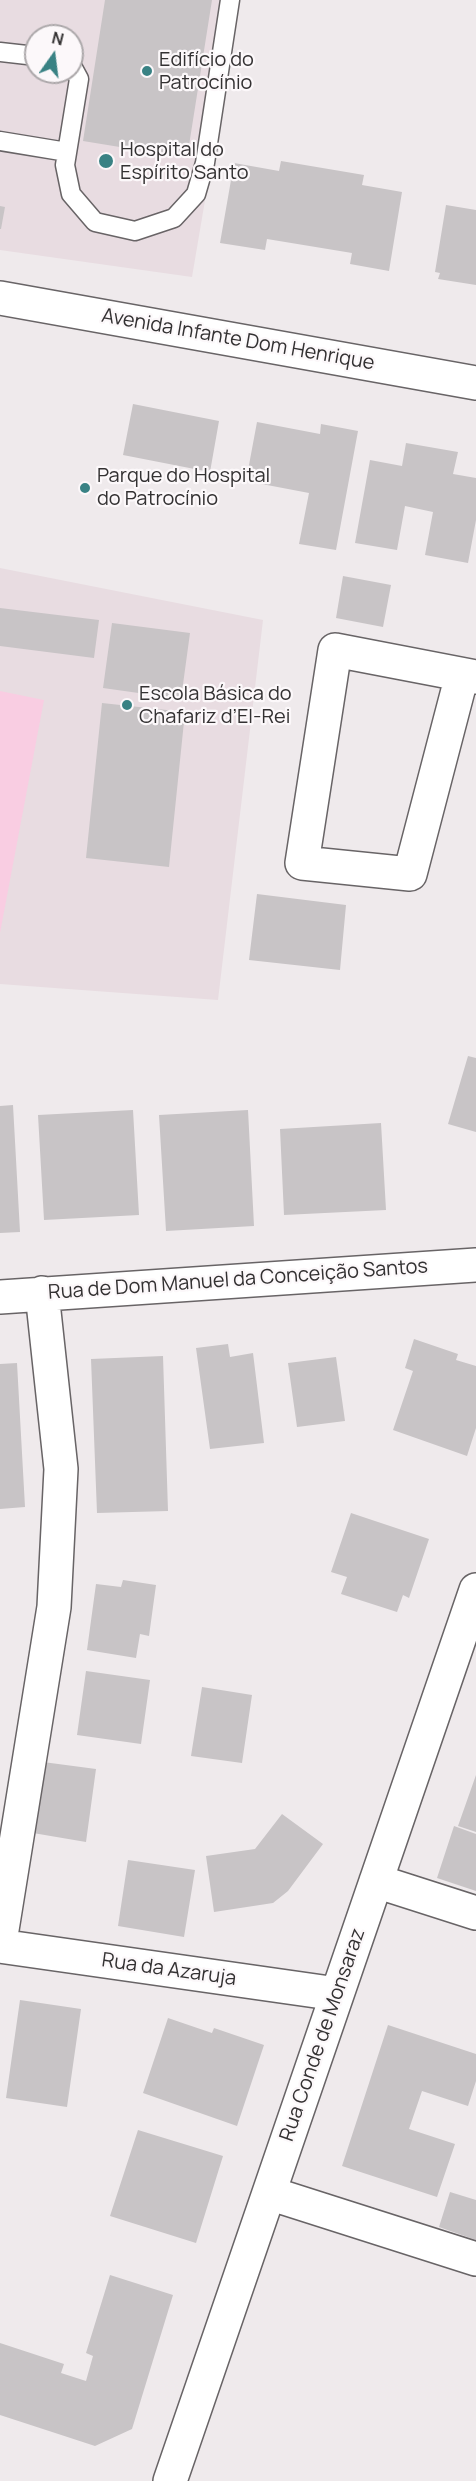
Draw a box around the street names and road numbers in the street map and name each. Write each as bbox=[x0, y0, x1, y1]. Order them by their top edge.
street label: Avenida Infante Dom Henrique bbox=[100, 304, 376, 376]
street label: Rua de Dom Manuel da Conceição Santos bbox=[47, 1255, 429, 1305]
street label: Rua Conde de Monsaraz bbox=[275, 1926, 371, 2144]
street label: Rua da Azaruja bbox=[100, 1949, 238, 1991]

